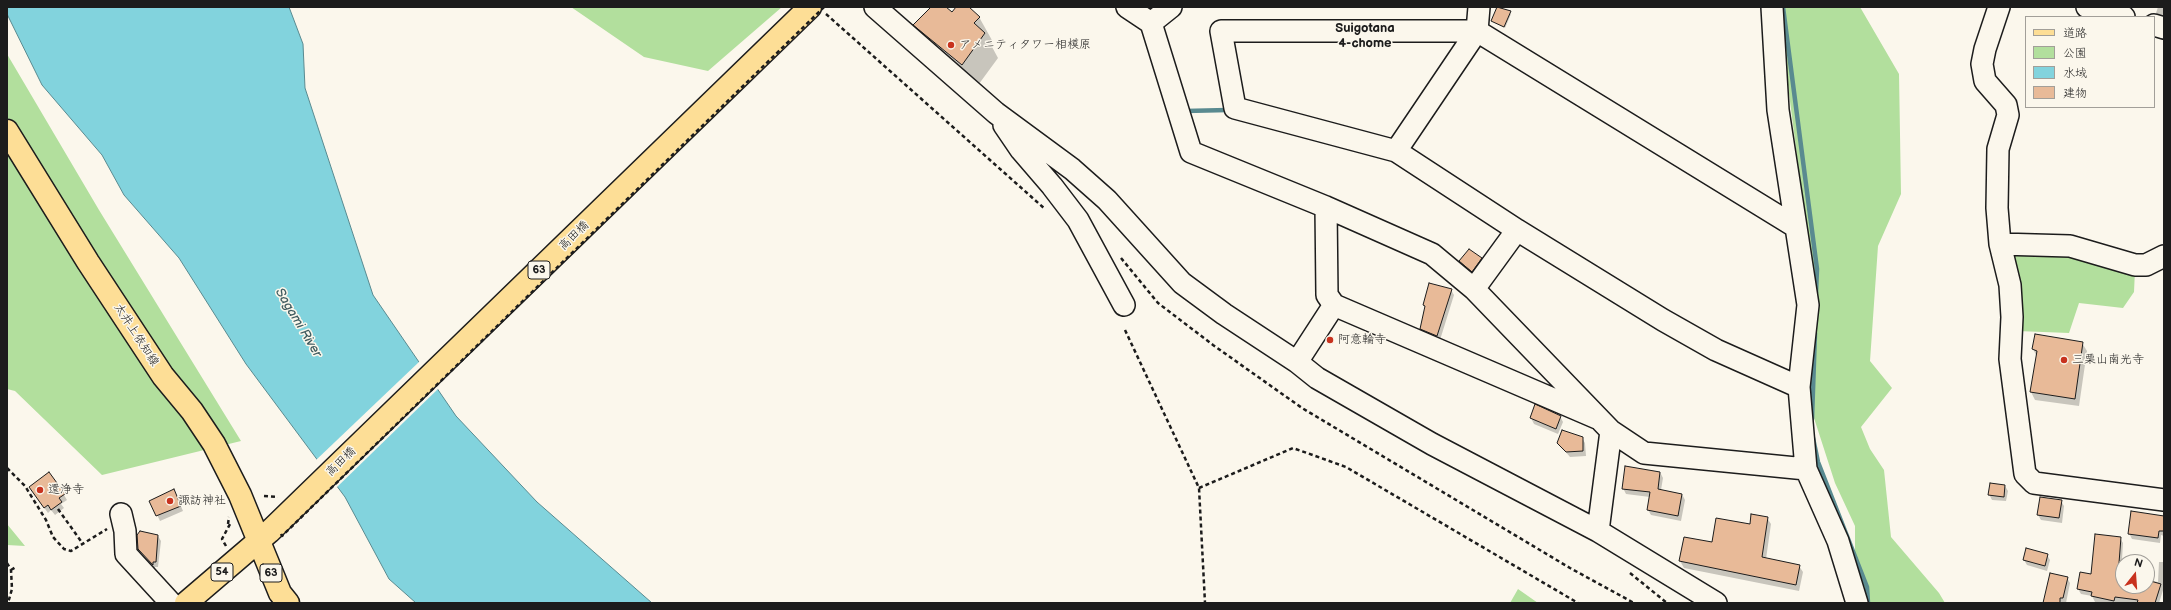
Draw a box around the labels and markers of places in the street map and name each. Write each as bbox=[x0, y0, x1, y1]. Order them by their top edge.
place label: アメニティタワー相模原 bbox=[959, 38, 1091, 52]
marker: アメニティタワー相模原 bbox=[946, 40, 956, 50]
place label: 阿意輪寺 bbox=[1338, 333, 1386, 347]
marker: 阿意輪寺 bbox=[1325, 335, 1335, 345]
place label: 三栗山南光寺 bbox=[2072, 353, 2144, 367]
marker: 三栗山南光寺 bbox=[2059, 355, 2069, 365]
place label: 還浄寺 bbox=[48, 483, 84, 497]
marker: 還浄寺 bbox=[35, 485, 45, 495]
place label: 諏訪神社 bbox=[178, 494, 226, 508]
marker: 諏訪神社 bbox=[165, 496, 175, 506]

